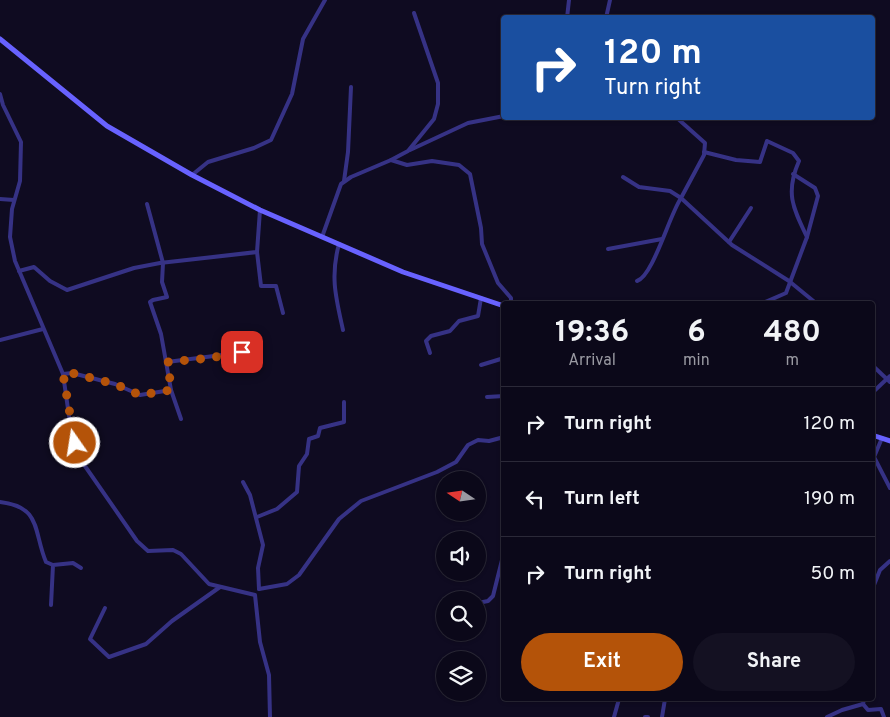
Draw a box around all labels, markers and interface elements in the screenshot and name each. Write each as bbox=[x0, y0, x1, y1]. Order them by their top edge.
text: 120 m bbox=[604, 32, 702, 76]
icon: right bbox=[521, 35, 586, 100]
text: Turn right bbox=[604, 75, 701, 102]
text: 19:36 bbox=[555, 315, 629, 352]
text: 6 bbox=[687, 315, 706, 352]
text: 480 bbox=[764, 315, 821, 352]
pin bbox=[221, 331, 263, 373]
icon: arrive bbox=[228, 338, 256, 366]
text: Arrival bbox=[568, 351, 616, 371]
text: min bbox=[683, 351, 710, 371]
text: m bbox=[786, 351, 799, 371]
icon: right bbox=[521, 410, 549, 438]
text: Turn right bbox=[564, 412, 652, 436]
text: 120 m bbox=[804, 412, 855, 436]
position arrow bbox=[48, 416, 100, 468]
north arrow bbox=[436, 471, 486, 521]
map controls bbox=[436, 471, 486, 701]
icon: left bbox=[521, 485, 549, 513]
text: Turn left bbox=[564, 487, 640, 511]
text: 190 m bbox=[804, 487, 855, 511]
button: sound bbox=[436, 531, 486, 581]
icon: right bbox=[521, 560, 549, 588]
text: Turn right bbox=[564, 562, 652, 586]
text: 50 m bbox=[810, 562, 855, 586]
button: search bbox=[436, 591, 486, 641]
button: Exit bbox=[521, 633, 683, 691]
button: Share bbox=[693, 633, 855, 691]
button: layers bbox=[436, 651, 486, 701]

